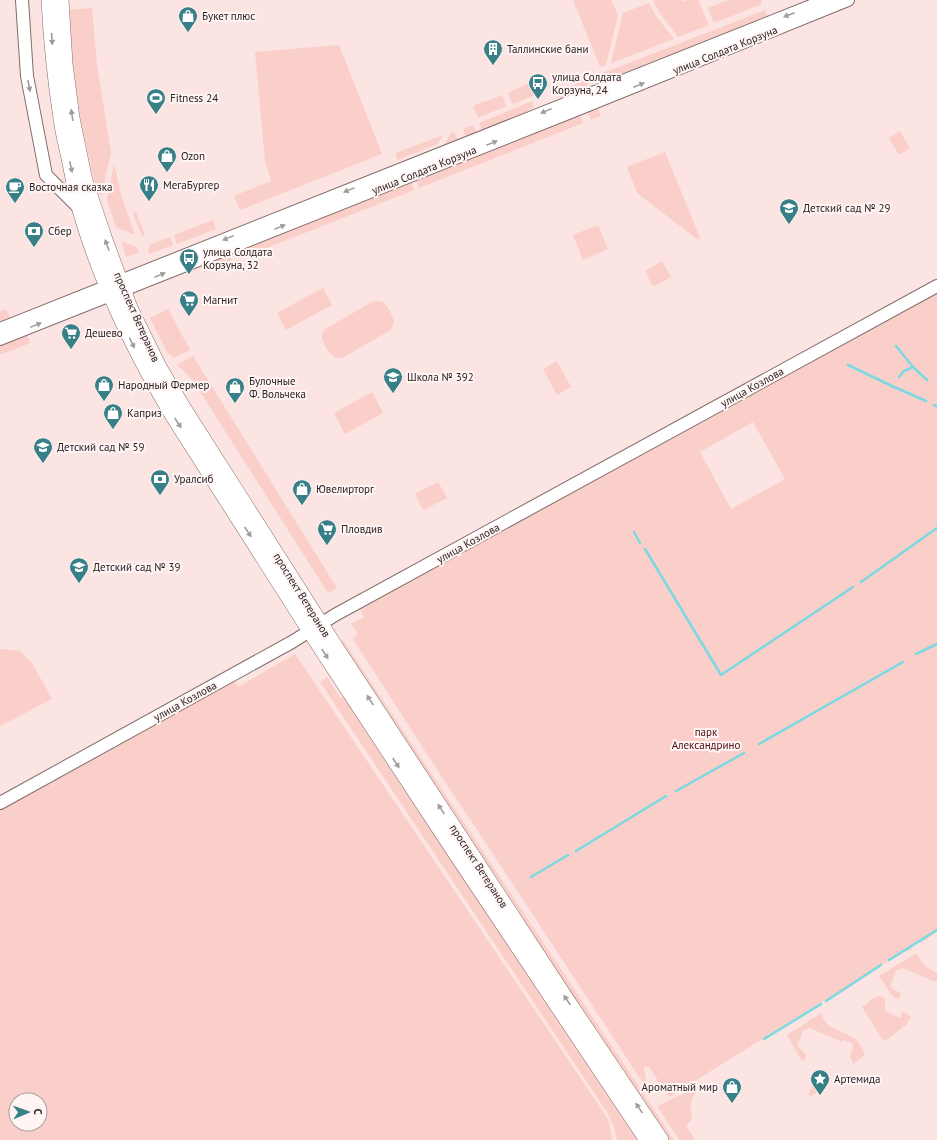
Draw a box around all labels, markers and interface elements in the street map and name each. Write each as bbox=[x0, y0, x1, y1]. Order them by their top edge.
shop icon: Букет плюс bbox=[177, 5, 199, 33]
place label: Букет плюс bbox=[202, 9, 255, 23]
one-way arrow bbox=[783, 12, 795, 18]
street label: улица Солдата Корзуна bbox=[671, 23, 779, 77]
one-way arrow bbox=[48, 33, 55, 45]
building icon: Таллинские бани bbox=[482, 38, 504, 66]
place label: Таллинские бани bbox=[507, 42, 588, 56]
place label: улица Солдата Корзуна, 24 bbox=[552, 70, 621, 97]
bus stop icon: улица Солдата Корзуна, 24 bbox=[527, 72, 549, 100]
one-way arrow bbox=[26, 80, 32, 92]
one-way arrow bbox=[634, 81, 646, 87]
sports icon: Fitness 24 bbox=[145, 87, 167, 115]
place label: Fitness 24 bbox=[170, 91, 218, 105]
one-way arrow bbox=[69, 109, 75, 122]
one-way arrow bbox=[540, 109, 552, 115]
one-way arrow bbox=[487, 140, 499, 146]
street label: улица Солдата Корзуна bbox=[370, 143, 478, 197]
shop icon: Ozon bbox=[156, 145, 178, 173]
place label: Ozon bbox=[181, 149, 205, 163]
one-way arrow bbox=[69, 161, 75, 173]
restaurant icon: МегаБургер bbox=[138, 174, 160, 202]
cafe icon: Восточная сказка bbox=[4, 176, 26, 204]
place label: МегаБургер bbox=[163, 178, 219, 192]
place label: Восточная сказка bbox=[29, 180, 112, 194]
one-way arrow bbox=[342, 188, 354, 194]
school or university icon: Детский сад № 29 bbox=[778, 197, 800, 225]
place label: Детский сад № 29 bbox=[803, 201, 891, 215]
bank icon: Сбер bbox=[23, 220, 45, 248]
place label: Сбер bbox=[48, 224, 72, 238]
one-way arrow bbox=[275, 224, 287, 230]
one-way arrow bbox=[222, 236, 234, 242]
one-way arrow bbox=[103, 238, 109, 250]
place label: улица Солдата Корзуна, 32 bbox=[203, 245, 272, 272]
bus stop icon: улица Солдата Корзуна, 32 bbox=[178, 247, 200, 275]
street label: проспект Ветеранов bbox=[111, 270, 163, 364]
one-way arrow bbox=[154, 272, 166, 278]
supermarket icon: Магнит bbox=[178, 289, 200, 317]
place label: Магнит bbox=[203, 293, 238, 307]
one-way arrow bbox=[31, 321, 43, 327]
supermarket icon: Дешево bbox=[60, 322, 82, 350]
place label: Дешево bbox=[85, 326, 123, 340]
one-way arrow bbox=[129, 338, 135, 349]
street label: улица Козлова bbox=[718, 364, 786, 410]
school or university icon: Школа № 392 bbox=[382, 366, 404, 394]
place label: Школа № 392 bbox=[407, 370, 474, 384]
shop icon: Народный Фермер bbox=[93, 374, 115, 402]
place label: Булочные Ф. Вольчека bbox=[249, 374, 306, 401]
shop icon: Булочные Ф. Вольчека bbox=[224, 376, 246, 404]
place label: Народный Фермер bbox=[118, 378, 210, 392]
shop icon: Каприз bbox=[102, 402, 124, 430]
place label: Каприз bbox=[127, 406, 162, 420]
one-way arrow bbox=[174, 417, 181, 429]
school or university icon: Детский сад № 59 bbox=[32, 436, 54, 464]
place label: Детский сад № 59 bbox=[57, 440, 145, 454]
bank icon: Уралсиб bbox=[149, 468, 171, 496]
place label: Уралсиб bbox=[174, 472, 213, 486]
shop icon: Ювелирторг bbox=[291, 478, 313, 506]
place label: Ювелирторг bbox=[316, 482, 375, 496]
supermarket icon: Пловдив bbox=[316, 518, 338, 546]
street label: улица Козлова bbox=[434, 520, 502, 566]
place label: Пловдив bbox=[341, 522, 383, 536]
one-way arrow bbox=[244, 526, 251, 538]
street label: проспект Ветеранов bbox=[270, 550, 334, 640]
school or university icon: Детский сад № 39 bbox=[68, 556, 90, 584]
place label: Детский сад № 39 bbox=[93, 560, 181, 574]
one-way arrow bbox=[321, 649, 329, 659]
street label: улица Козлова bbox=[151, 678, 219, 724]
one-way arrow bbox=[366, 695, 374, 706]
park label: парк Александрино bbox=[672, 725, 740, 752]
one-way arrow bbox=[392, 757, 400, 768]
one-way arrow bbox=[437, 804, 445, 814]
street label: проспект Ветеранов bbox=[447, 822, 511, 910]
one-way arrow bbox=[563, 994, 570, 1006]
place icon: Артемида bbox=[809, 1068, 831, 1096]
place label: Артемида bbox=[834, 1072, 881, 1086]
shop icon: Ароматный мир bbox=[721, 1076, 743, 1104]
place label: Ароматный мир bbox=[642, 1080, 718, 1094]
north arrow bbox=[8, 1092, 48, 1132]
one-way arrow bbox=[635, 1102, 643, 1113]
text: С bbox=[31, 1108, 45, 1115]

